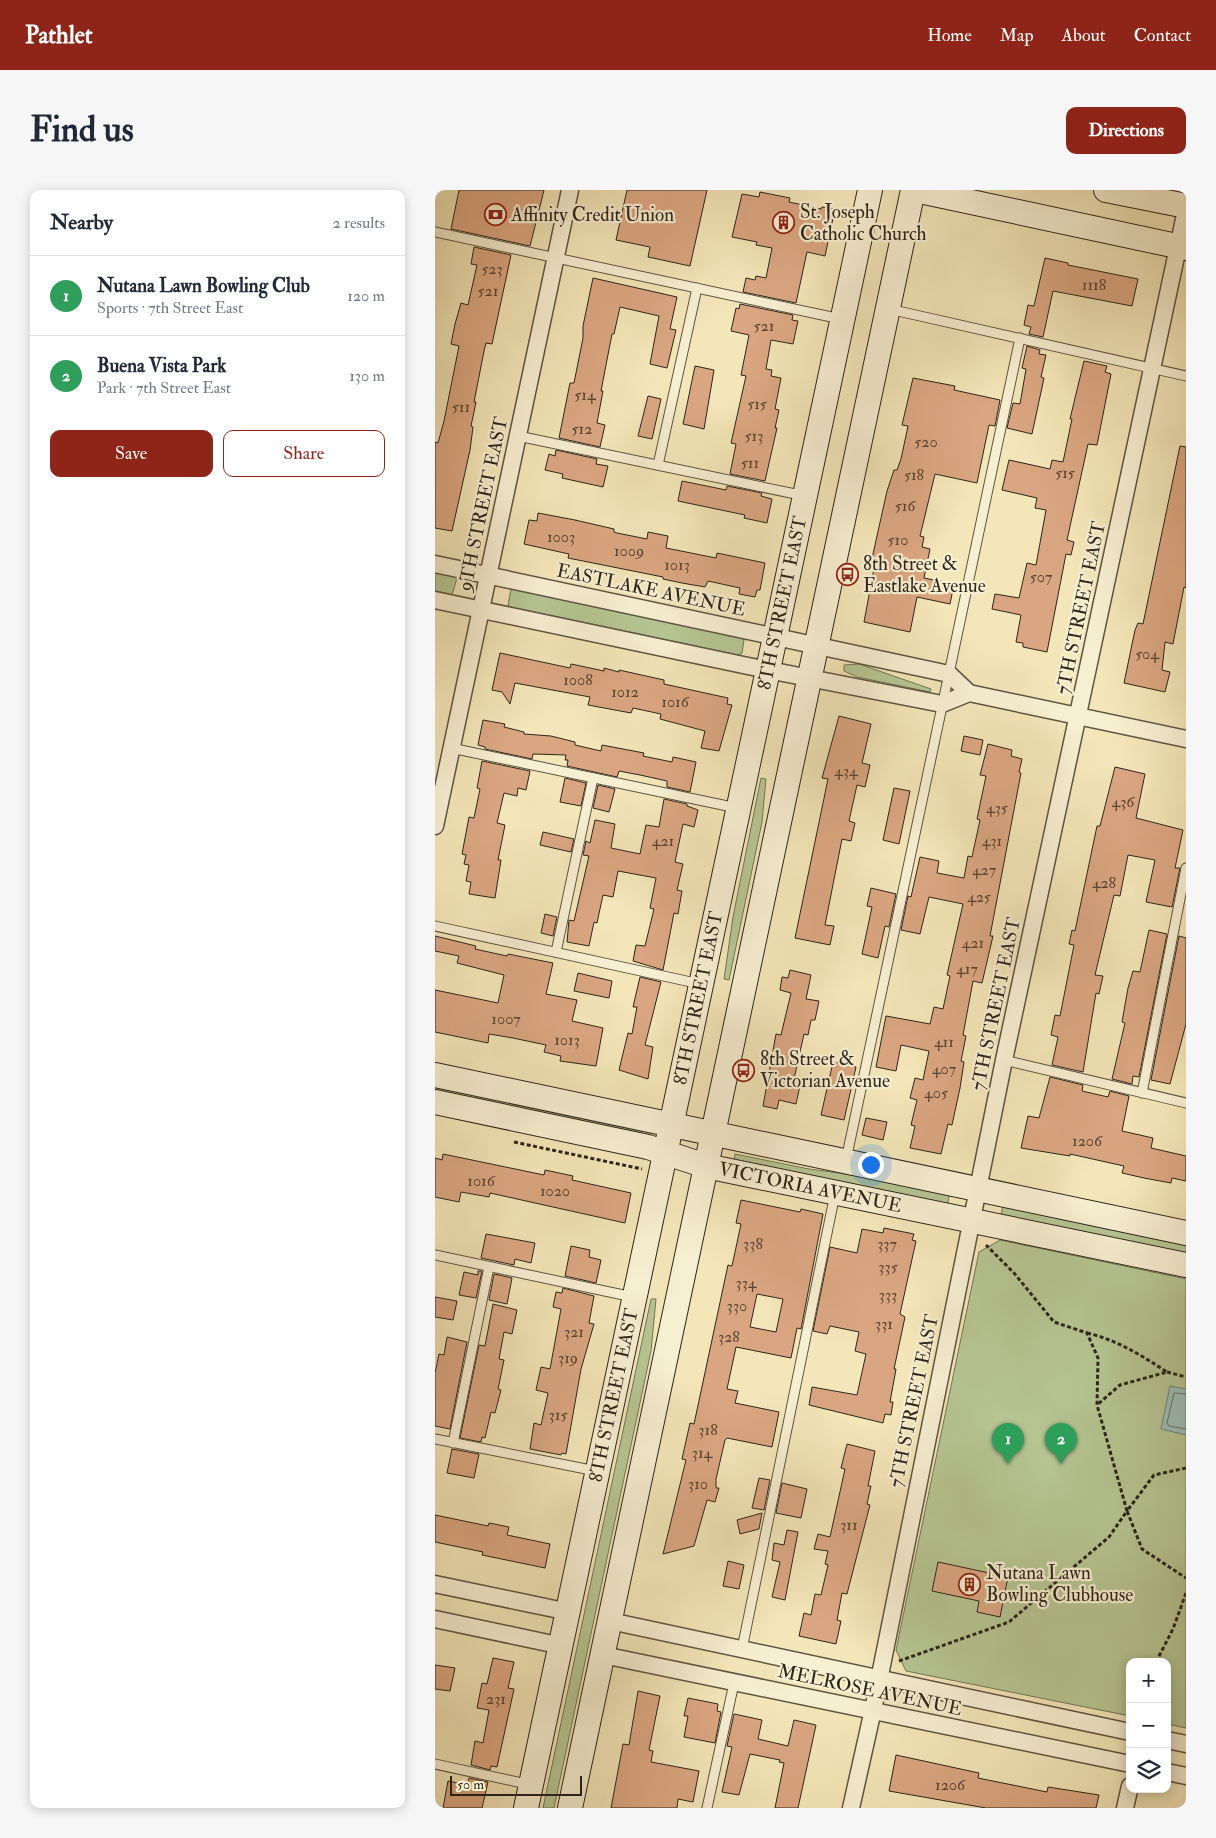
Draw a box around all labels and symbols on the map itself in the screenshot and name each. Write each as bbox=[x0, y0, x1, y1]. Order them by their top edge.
place label: St. Joseph Catholic Church bbox=[800, 200, 927, 246]
bank icon: Affinity Credit Union bbox=[483, 203, 507, 227]
place label: Affinity Credit Union bbox=[510, 203, 674, 227]
building icon: St. Joseph Catholic Church bbox=[772, 211, 796, 235]
house number: 523 bbox=[481, 259, 503, 279]
house number: 1118 bbox=[1082, 275, 1107, 295]
house number: 521 bbox=[478, 281, 498, 301]
house number: 521 bbox=[754, 316, 774, 336]
house number: 514 bbox=[574, 385, 597, 405]
house number: 515 bbox=[747, 394, 767, 414]
house number: 511 bbox=[452, 397, 470, 417]
street label: 9TH STREET EAST bbox=[452, 415, 513, 595]
house number: 512 bbox=[572, 419, 592, 439]
house number: 513 bbox=[745, 426, 763, 446]
house number: 520 bbox=[914, 432, 938, 452]
house number: 511 bbox=[741, 453, 759, 473]
house number: 515 bbox=[1055, 463, 1075, 483]
house number: 518 bbox=[904, 465, 925, 485]
house number: 516 bbox=[895, 496, 916, 516]
street label: 8TH STREET EAST bbox=[752, 514, 812, 692]
street label: 7TH STREET EAST bbox=[1051, 519, 1111, 697]
house number: 1003 bbox=[547, 527, 575, 547]
house number: 510 bbox=[888, 530, 908, 550]
house number: 1009 bbox=[614, 541, 644, 561]
place label: 8th Street & Eastlake Avenue bbox=[863, 552, 986, 598]
house number: 1013 bbox=[664, 555, 690, 575]
street label: EASTLAKE AVENUE bbox=[554, 558, 748, 622]
bus stop icon: 8th Street & Eastlake Avenue bbox=[835, 563, 859, 587]
house number: 507 bbox=[1030, 567, 1053, 587]
house number: 504 bbox=[1135, 644, 1160, 664]
house number: 1008 bbox=[563, 670, 593, 690]
house number: 1012 bbox=[611, 682, 639, 702]
house number: 1016 bbox=[661, 692, 690, 712]
house number: 434 bbox=[834, 761, 859, 781]
house number: 436 bbox=[1112, 792, 1135, 812]
house number: 435 bbox=[986, 798, 1008, 818]
house number: 421 bbox=[652, 831, 674, 851]
house number: 431 bbox=[982, 831, 1002, 851]
house number: 427 bbox=[972, 860, 997, 880]
house number: 428 bbox=[1092, 873, 1117, 893]
house number: 425 bbox=[967, 887, 991, 907]
street label: 8TH STREET EAST bbox=[668, 909, 728, 1087]
street label: 7TH STREET EAST bbox=[966, 915, 1026, 1093]
house number: 421 bbox=[962, 933, 984, 953]
house number: 417 bbox=[956, 959, 978, 979]
house number: 1007 bbox=[491, 1009, 521, 1029]
house number: 1013 bbox=[554, 1030, 580, 1050]
house number: 411 bbox=[934, 1032, 954, 1052]
place label: 8th Street & Victorian Avenue bbox=[760, 1047, 890, 1093]
bus stop icon: 8th Street & Victorian Avenue bbox=[732, 1058, 756, 1082]
house number: 407 bbox=[932, 1059, 957, 1079]
house number: 405 bbox=[924, 1083, 948, 1103]
house number: 1206 bbox=[1072, 1131, 1103, 1151]
your location bbox=[858, 1152, 884, 1178]
street label: VICTORIA AVENUE bbox=[716, 1157, 904, 1218]
house number: 1016 bbox=[467, 1171, 496, 1191]
house number: 1020 bbox=[540, 1181, 570, 1201]
house number: 338 bbox=[743, 1234, 763, 1254]
house number: 337 bbox=[877, 1234, 897, 1254]
house number: 335 bbox=[878, 1257, 898, 1277]
house number: 334 bbox=[736, 1273, 758, 1293]
house number: 333 bbox=[879, 1285, 897, 1305]
house number: 330 bbox=[727, 1296, 747, 1316]
street label: 8TH STREET EAST bbox=[584, 1306, 644, 1484]
street label: 7TH STREET EAST bbox=[884, 1312, 944, 1490]
house number: 331 bbox=[875, 1314, 893, 1334]
house number: 321 bbox=[564, 1322, 584, 1342]
house number: 328 bbox=[718, 1327, 740, 1347]
house number: 319 bbox=[558, 1348, 578, 1368]
house number: 315 bbox=[549, 1405, 567, 1425]
house number: 318 bbox=[698, 1420, 718, 1440]
pin: 1 bbox=[992, 1423, 1024, 1464]
pin: 2 bbox=[1045, 1423, 1077, 1464]
house number: 314 bbox=[692, 1443, 714, 1463]
house number: 310 bbox=[688, 1474, 708, 1494]
house number: 311 bbox=[840, 1515, 858, 1535]
place label: Nutana Lawn Bowling Clubhouse bbox=[986, 1561, 1133, 1607]
building icon: Nutana Lawn Bowling Clubhouse bbox=[958, 1572, 982, 1596]
street label: MELROSE AVENUE bbox=[776, 1659, 964, 1721]
house number: 231 bbox=[486, 1689, 506, 1709]
scale bar bbox=[450, 1773, 583, 1796]
house number: 1206 bbox=[935, 1775, 966, 1795]

